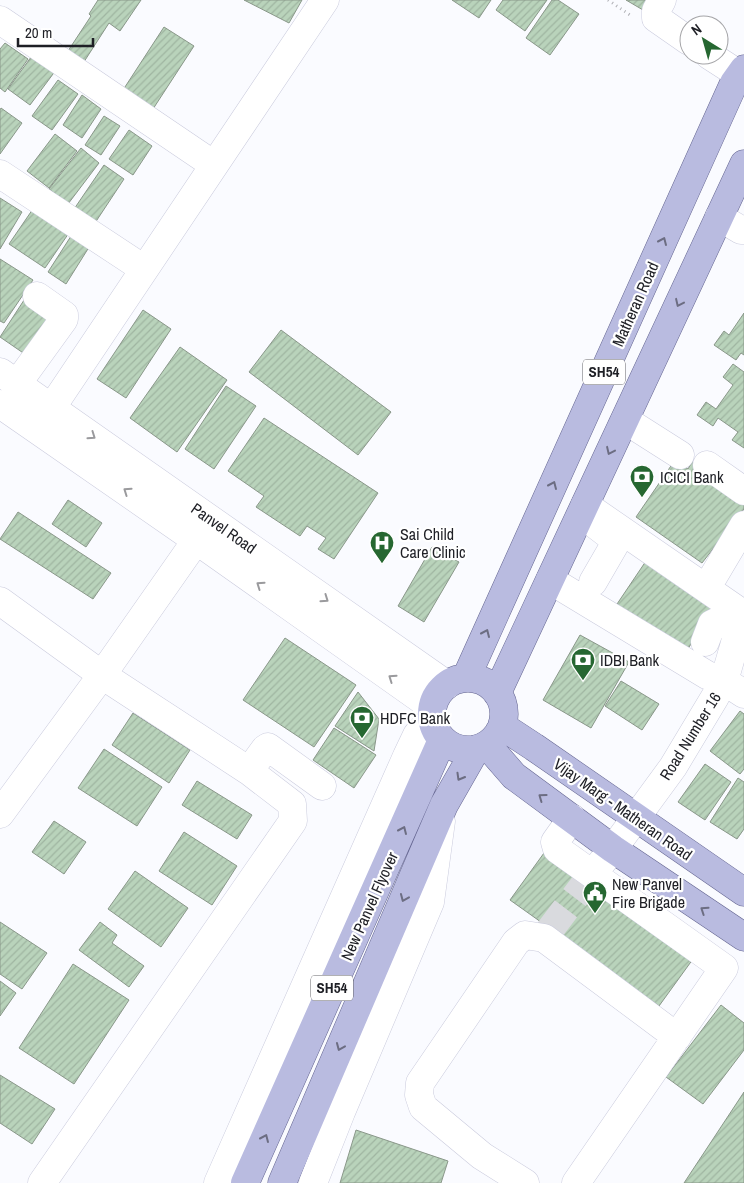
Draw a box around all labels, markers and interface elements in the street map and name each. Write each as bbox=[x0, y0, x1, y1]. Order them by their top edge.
scale bar bbox=[18, 15, 92, 47]
north arrow bbox=[679, 15, 729, 65]
text: N bbox=[687, 20, 705, 39]
text: 20 m bbox=[25, 22, 52, 43]
one-way arrow bbox=[656, 237, 667, 246]
street label: Matheran Road bbox=[607, 258, 663, 350]
one-way arrow bbox=[675, 298, 685, 307]
road number: SH54 bbox=[583, 360, 625, 384]
one-way arrow bbox=[86, 430, 95, 439]
one-way arrow bbox=[606, 446, 616, 455]
bank icon: ICICI Bank bbox=[629, 464, 655, 498]
place label: ICICI Bank bbox=[660, 466, 724, 488]
one-way arrow bbox=[547, 481, 557, 490]
one-way arrow bbox=[123, 488, 132, 497]
street label: Panvel Road bbox=[187, 497, 261, 559]
place label: Sai Child Care Clinic bbox=[400, 523, 466, 563]
hospital icon: Sai Child Care Clinic bbox=[369, 530, 395, 564]
one-way arrow bbox=[257, 582, 266, 590]
one-way arrow bbox=[319, 593, 329, 602]
one-way arrow bbox=[480, 629, 491, 638]
bank icon: IDBI Bank bbox=[570, 647, 596, 681]
place label: IDBI Bank bbox=[600, 649, 660, 671]
one-way arrow bbox=[389, 675, 398, 685]
street label: Road Number 16 bbox=[654, 688, 726, 784]
bank icon: HDFC Bank bbox=[349, 705, 375, 739]
place label: HDFC Bank bbox=[380, 707, 450, 729]
street label: Vijay Marg - Matheran Road bbox=[549, 753, 697, 865]
one-way arrow bbox=[456, 772, 466, 781]
one-way arrow bbox=[539, 794, 548, 802]
one-way arrow bbox=[396, 826, 407, 835]
street label: New Panvel Flyover bbox=[335, 848, 403, 964]
place label: New Panvel Fire Brigade bbox=[612, 873, 685, 913]
public building icon: New Panvel Fire Brigade bbox=[582, 880, 608, 914]
one-way arrow bbox=[399, 893, 410, 902]
one-way arrow bbox=[700, 907, 709, 916]
road number: SH54 bbox=[311, 976, 353, 1000]
one-way arrow bbox=[335, 1042, 346, 1051]
one-way arrow bbox=[259, 1134, 270, 1143]

